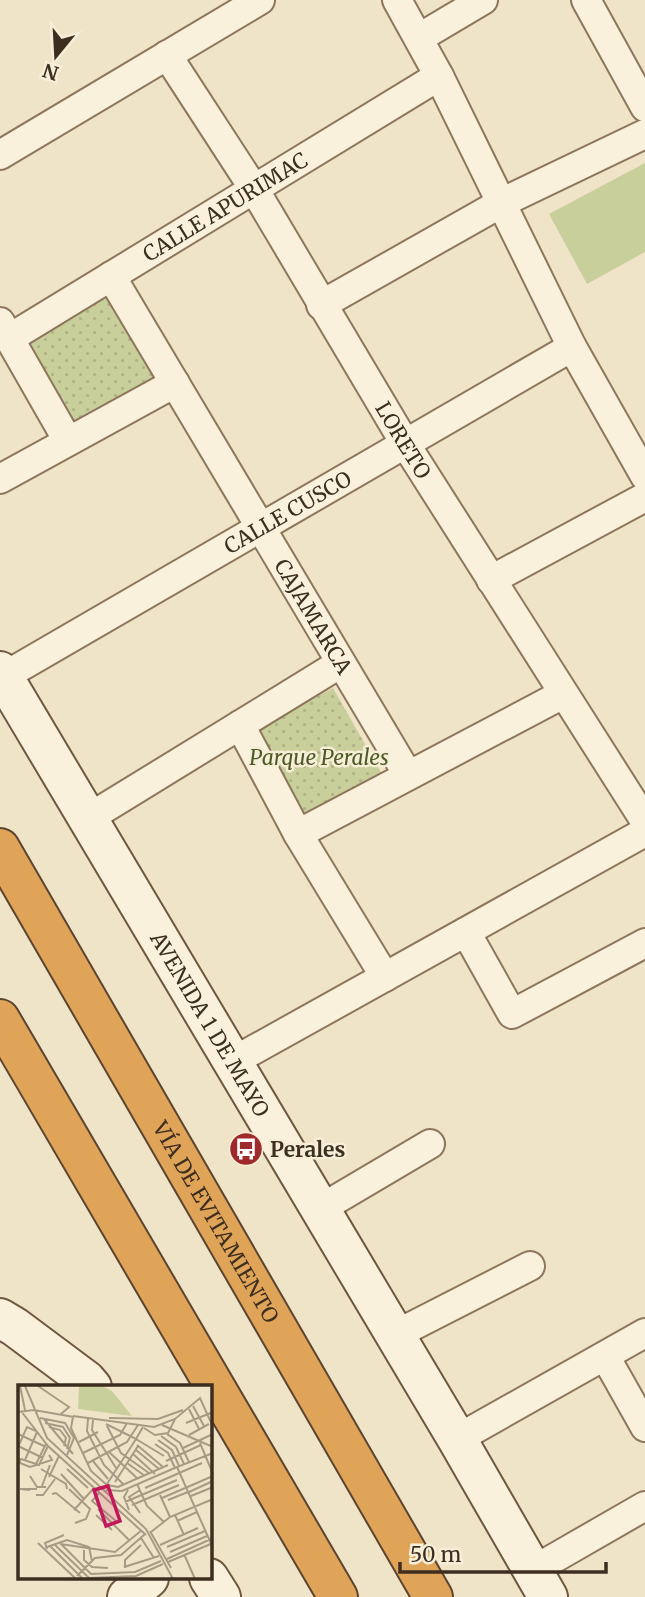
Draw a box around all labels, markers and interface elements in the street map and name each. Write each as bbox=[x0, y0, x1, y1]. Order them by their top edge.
north arrow bbox=[21, 21, 91, 91]
text: N bbox=[40, 58, 62, 86]
street label: CALLE APURIMAC bbox=[138, 146, 312, 267]
street label: LORETO bbox=[370, 397, 437, 484]
street label: CALLE CUSCO bbox=[219, 464, 356, 559]
street label: CAJAMARCA bbox=[269, 554, 358, 679]
park label: Parque Perales bbox=[249, 744, 389, 771]
street label: AVENIDA 1 DE MAYO bbox=[144, 926, 276, 1122]
street label: VÍA DE EVITAMIENTO bbox=[147, 1115, 285, 1328]
bus stop icon: Perales bbox=[227, 1130, 265, 1168]
place label: Perales bbox=[270, 1136, 345, 1163]
inset map bbox=[18, 1385, 212, 1580]
scale bar bbox=[400, 1530, 606, 1574]
text: 50 m bbox=[410, 1541, 461, 1568]

